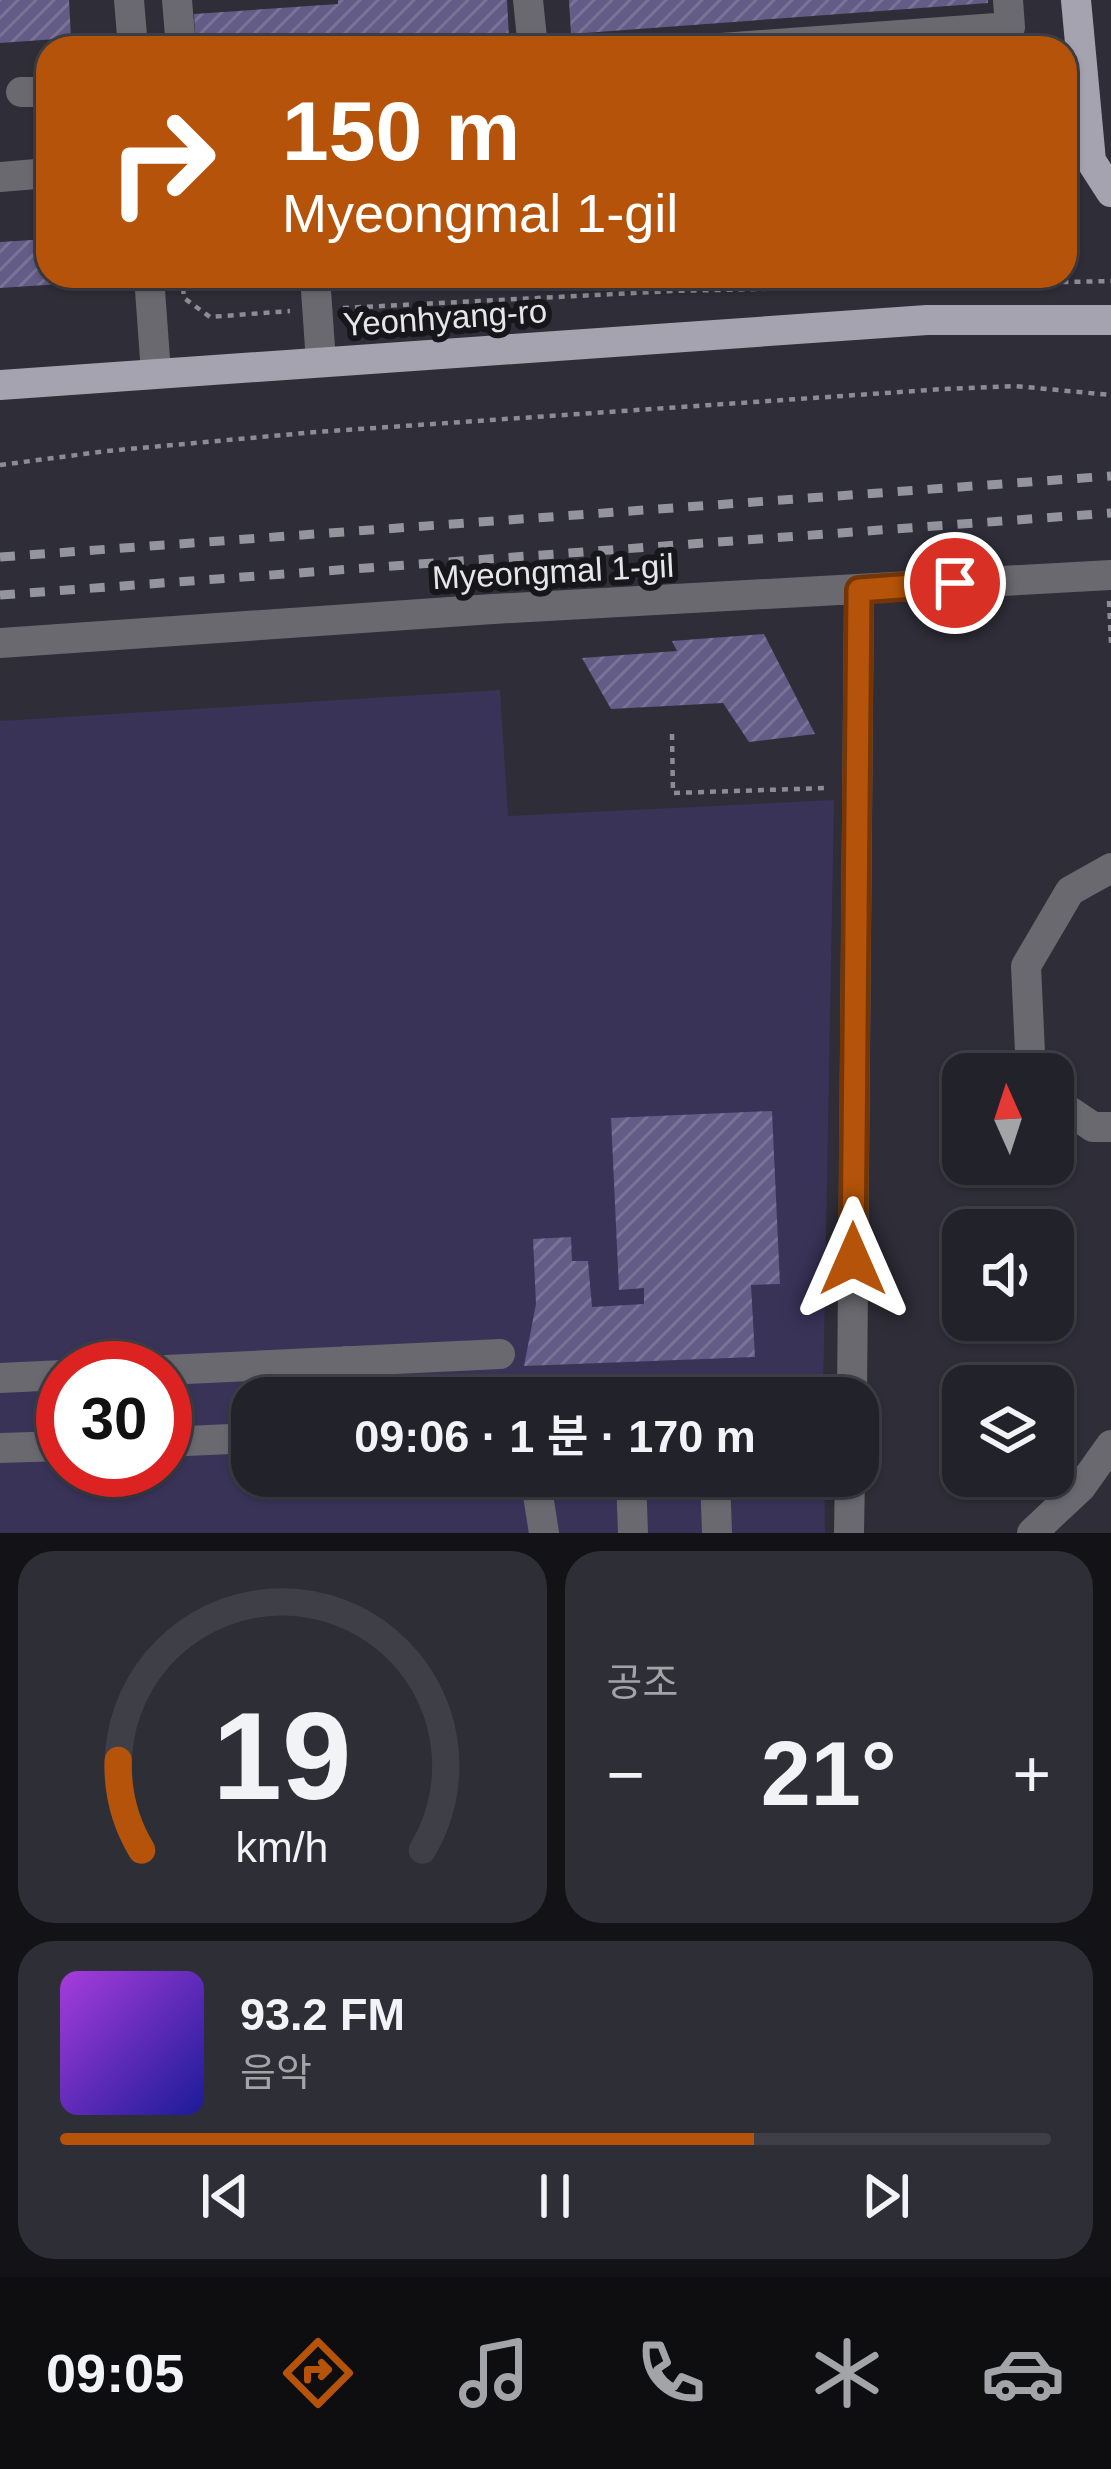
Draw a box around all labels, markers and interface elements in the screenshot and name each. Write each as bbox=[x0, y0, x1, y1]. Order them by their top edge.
icon: right bbox=[84, 84, 240, 240]
text: 150 m bbox=[282, 84, 520, 178]
text: Myeongmal 1-gil bbox=[282, 183, 678, 243]
street label: Yeonhyang-ro bbox=[342, 292, 548, 343]
pin bbox=[904, 532, 1006, 634]
street label: Myeongmal 1-gil bbox=[431, 547, 675, 596]
icon: arrive bbox=[922, 550, 988, 616]
north arrow bbox=[942, 1053, 1074, 1185]
map controls bbox=[942, 1053, 1074, 1497]
position arrow bbox=[790, 1196, 916, 1322]
button: sound bbox=[942, 1209, 1074, 1341]
speed limit sign: 30 bbox=[36, 1341, 192, 1497]
button: layers bbox=[942, 1365, 1074, 1497]
text: 09:06 · 1 분 · 170 m bbox=[354, 1411, 756, 1462]
text: 공조 bbox=[607, 1661, 678, 1704]
text: 19 bbox=[213, 1686, 352, 1825]
text: 21° bbox=[761, 1724, 897, 1824]
text: − bbox=[607, 1737, 645, 1811]
text: + bbox=[1012, 1737, 1051, 1811]
text: km/h bbox=[236, 1823, 329, 1871]
text: 93.2 FM bbox=[240, 1989, 405, 2040]
text: 음악 bbox=[240, 2051, 312, 2094]
icon: previous bbox=[192, 2163, 258, 2229]
icon: pause bbox=[522, 2163, 588, 2229]
icon: next bbox=[853, 2163, 919, 2229]
icon: directions bbox=[276, 2331, 360, 2415]
icon: music bbox=[452, 2331, 536, 2415]
icon: phone bbox=[629, 2331, 713, 2415]
icon: climate bbox=[805, 2331, 889, 2415]
icon: car bbox=[981, 2331, 1065, 2415]
text: 09:05 bbox=[46, 2343, 184, 2403]

